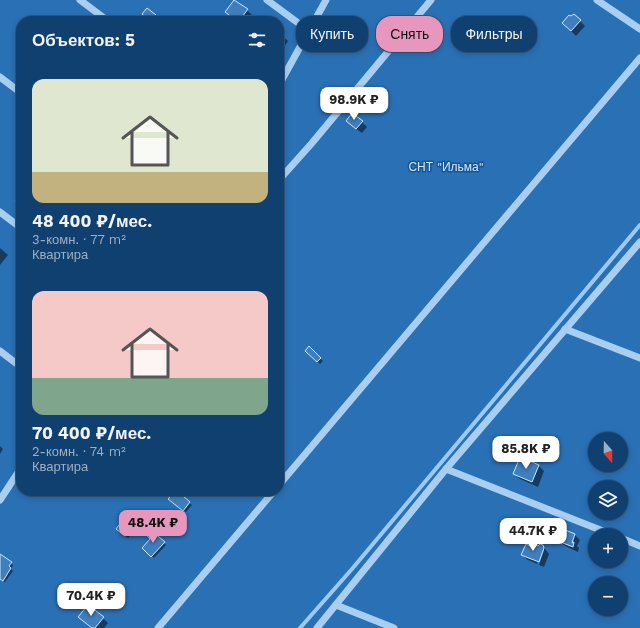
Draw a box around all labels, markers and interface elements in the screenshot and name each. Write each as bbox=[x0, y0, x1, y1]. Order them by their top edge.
chip: Купить bbox=[296, 16, 368, 52]
chip: Снять bbox=[376, 16, 443, 52]
chip: Фильтры bbox=[451, 16, 537, 52]
icon: filters bbox=[246, 29, 268, 51]
text: Объектов: 5 bbox=[32, 30, 135, 50]
pin: 98.9K ₽ bbox=[317, 87, 391, 121]
text: 98.9K ₽ bbox=[329, 92, 379, 107]
icon: home bbox=[114, 105, 186, 177]
park label: СНТ "Ильма" bbox=[408, 160, 484, 174]
text: 48 400 ₽/мес. bbox=[32, 211, 152, 231]
text: 3-комн. · 77 m² bbox=[32, 232, 126, 247]
text: Квартира bbox=[32, 247, 88, 262]
icon: home bbox=[114, 317, 186, 389]
text: 70 400 ₽/мес. bbox=[32, 423, 151, 443]
north arrow bbox=[588, 432, 628, 472]
map controls bbox=[588, 432, 628, 616]
pin: 85.8K ₽ bbox=[489, 436, 563, 470]
text: 85.8K ₽ bbox=[501, 441, 551, 456]
text: 2-комн. · 74 m² bbox=[32, 444, 126, 459]
text: Квартира bbox=[32, 459, 88, 474]
button: layers bbox=[588, 480, 628, 520]
pin: 48.4K ₽ bbox=[116, 510, 190, 544]
text: 48.4K ₽ bbox=[128, 515, 178, 530]
pin: 44.7K ₽ bbox=[496, 518, 570, 552]
text: 44.7K ₽ bbox=[509, 523, 557, 538]
button: + bbox=[588, 528, 628, 568]
button: − bbox=[588, 576, 628, 616]
pin: 70.4K ₽ bbox=[54, 583, 128, 617]
text: 70.4K ₽ bbox=[66, 588, 116, 603]

